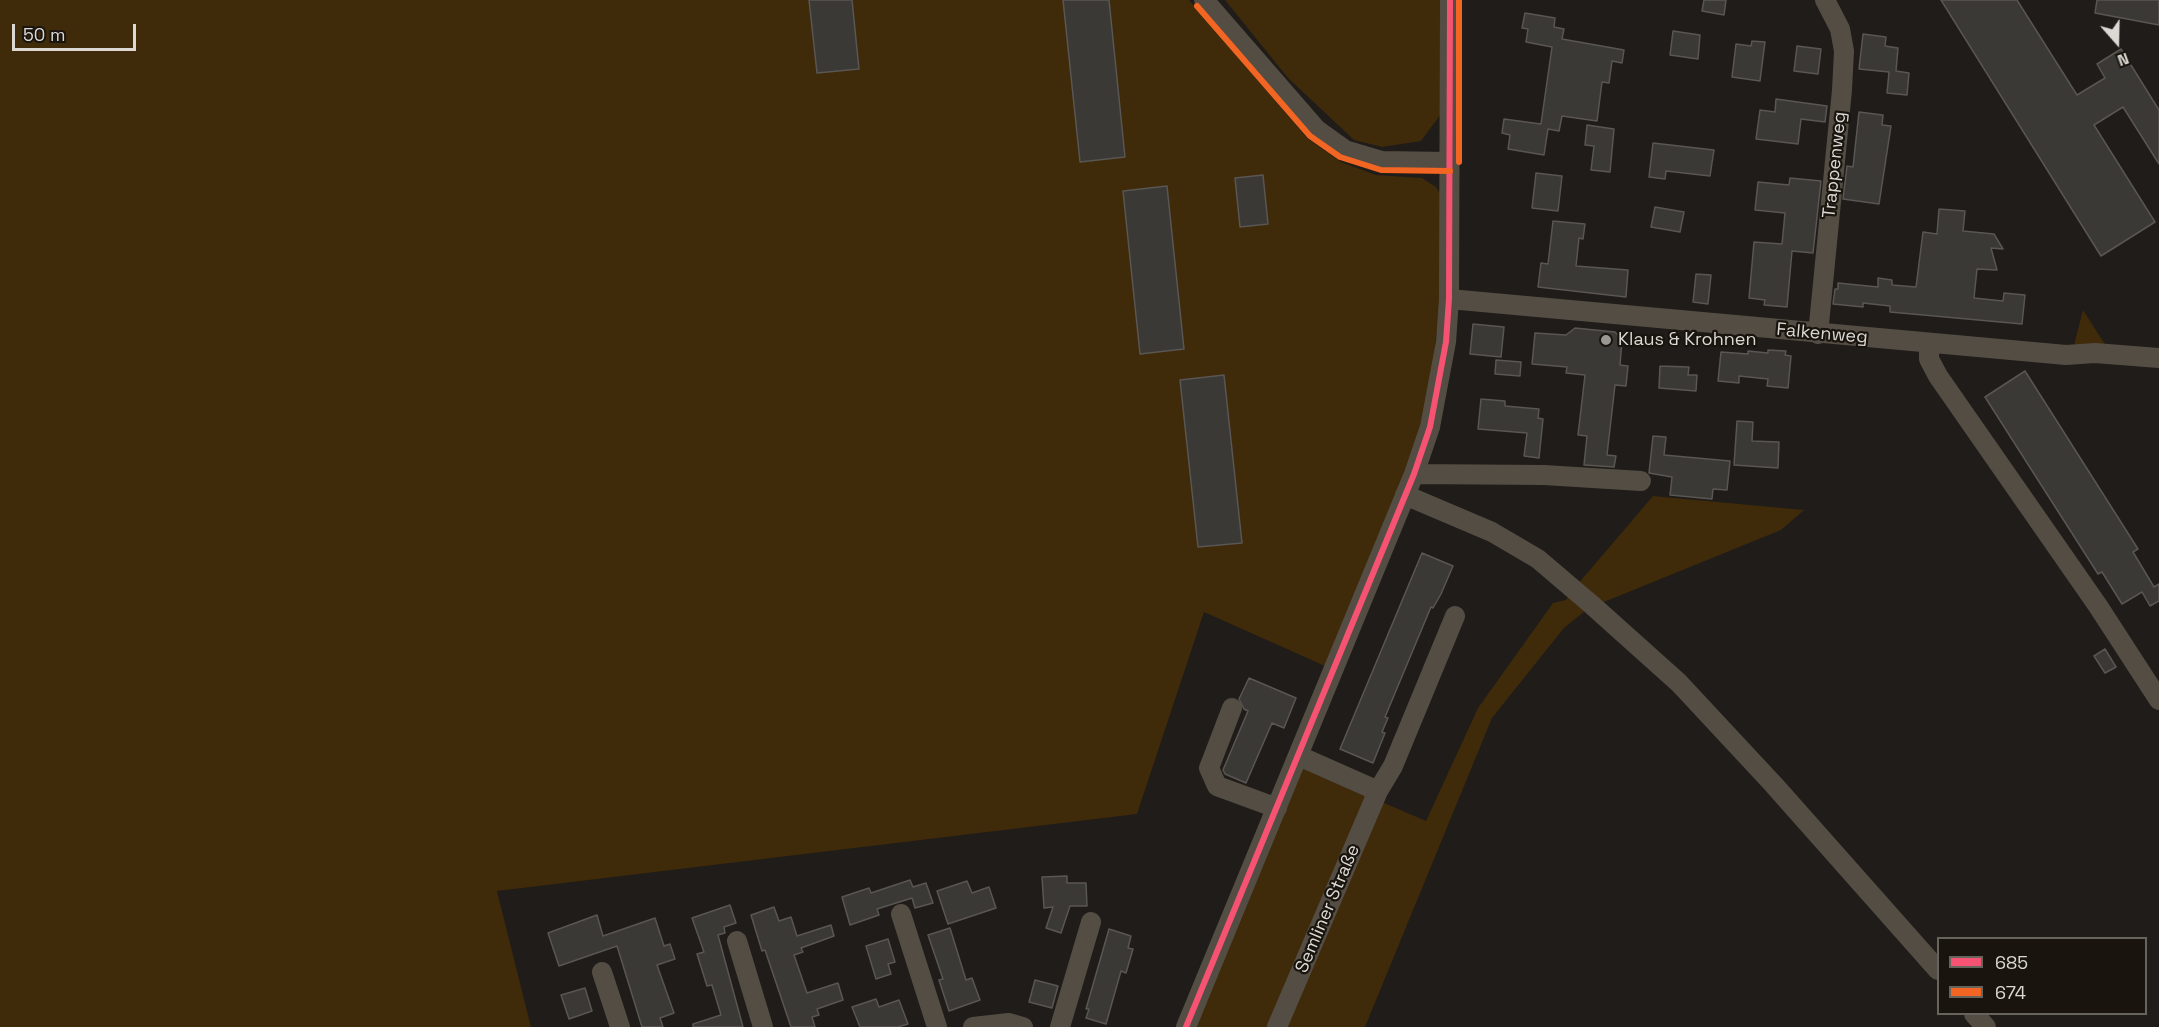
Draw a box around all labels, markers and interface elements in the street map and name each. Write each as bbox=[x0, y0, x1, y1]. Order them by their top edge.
scale bar bbox=[15, 12, 140, 50]
north arrow bbox=[2087, 12, 2147, 72]
text: 50 m bbox=[23, 23, 65, 46]
text: N bbox=[2115, 48, 2132, 71]
street label: Trappenweg bbox=[1819, 111, 1851, 219]
street label: Falkenweg bbox=[1775, 319, 1869, 349]
place label: Klaus & Krohnen bbox=[1618, 329, 1756, 351]
marker: Klaus & Krohnen bbox=[1599, 333, 1613, 347]
street label: Semliner Straße bbox=[1291, 842, 1365, 976]
legend bbox=[1937, 937, 2147, 1015]
text: 685 bbox=[1995, 951, 2028, 974]
text: 674 bbox=[1995, 981, 2026, 1004]

